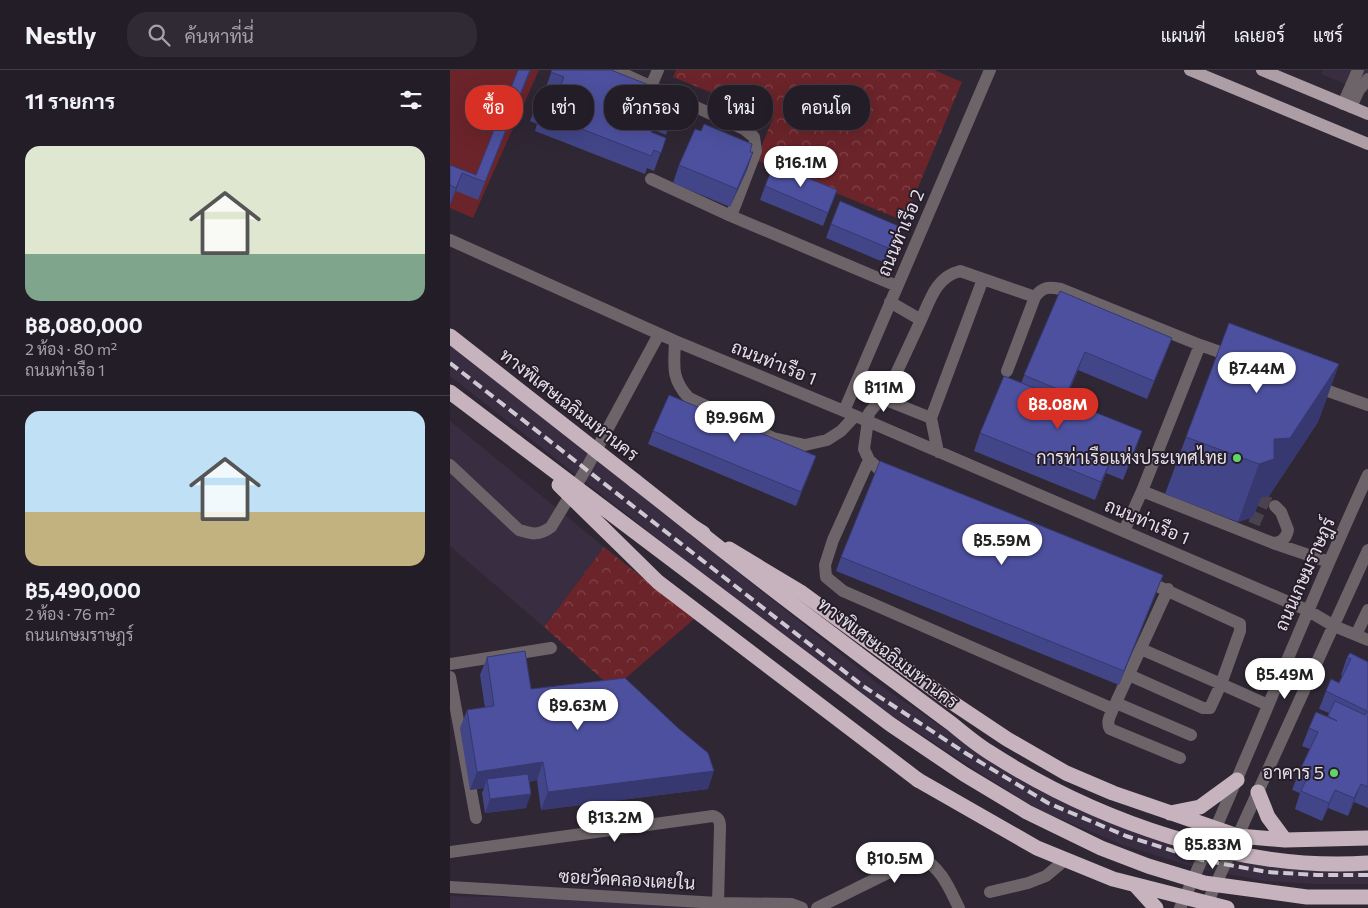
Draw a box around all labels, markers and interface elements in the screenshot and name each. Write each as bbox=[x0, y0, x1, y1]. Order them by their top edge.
search box bbox=[127, 12, 477, 57]
text: Nestly bbox=[25, 20, 97, 49]
icon: search bbox=[145, 21, 173, 49]
text: ค้นหาที่นี่ bbox=[185, 24, 254, 47]
text: แผนที่ bbox=[1161, 24, 1206, 46]
text: เลเยอร์ bbox=[1234, 24, 1285, 46]
text: แชร์ bbox=[1313, 24, 1343, 46]
chip: ซื้อ bbox=[465, 85, 523, 130]
chip: เช่า bbox=[533, 85, 594, 130]
chip: ตัวกรอง bbox=[604, 85, 698, 130]
chip: ใหม่ bbox=[708, 85, 773, 130]
chip: คอนโด bbox=[783, 85, 870, 130]
icon: filters bbox=[397, 86, 425, 114]
text: 11 รายการ bbox=[25, 88, 115, 113]
pin: ฿16.1M bbox=[760, 146, 842, 188]
text: ฿16.1M bbox=[775, 152, 827, 171]
icon: home bbox=[180, 178, 270, 268]
street label: ถนนท่าเรือ 2 bbox=[872, 186, 928, 279]
text: ฿8,080,000 bbox=[25, 312, 143, 337]
street label: ถนนท่าเรือ 1 bbox=[729, 335, 820, 389]
text: 2 ห้อง · 80 m² bbox=[25, 339, 117, 358]
street label: ทางพิเศษเฉลิมมหานคร bbox=[496, 343, 644, 465]
pin: ฿7.44M bbox=[1216, 352, 1298, 394]
text: ฿7.44M bbox=[1229, 358, 1285, 377]
text: ถนนท่าเรือ 1 bbox=[25, 360, 105, 379]
pin: ฿11M bbox=[854, 370, 914, 413]
text: ฿11M bbox=[864, 377, 904, 396]
pin: ฿8.08M bbox=[1017, 388, 1099, 430]
text: ฿8.08M bbox=[1028, 394, 1088, 413]
pin: ฿9.96M bbox=[694, 400, 776, 443]
text: ฿9.96M bbox=[706, 407, 764, 426]
icon: home bbox=[180, 444, 270, 534]
place label: การท่าเรือแห่งประเทศไทย bbox=[1036, 445, 1227, 468]
marker: การท่าเรือแห่งประเทศไทย bbox=[1231, 452, 1243, 464]
street label: ถนนท่าเรือ 1 bbox=[1102, 493, 1193, 549]
street label: ถนนเกษมราษฎร์ bbox=[1268, 513, 1341, 635]
pin: ฿5.59M bbox=[961, 524, 1043, 566]
text: ฿5.59M bbox=[973, 530, 1031, 549]
text: ฿5,490,000 bbox=[25, 577, 141, 602]
street label: ทางพิเศษเฉลิมมหานคร bbox=[814, 592, 963, 712]
text: 2 ห้อง · 76 m² bbox=[25, 604, 115, 623]
text: ถนนเกษมราษฎร์ bbox=[25, 625, 133, 644]
pin: ฿5.49M bbox=[1244, 658, 1326, 700]
text: ฿5.49M bbox=[1256, 664, 1314, 683]
pin: ฿9.63M bbox=[537, 688, 619, 731]
text: ฿9.63M bbox=[549, 695, 607, 714]
place label: อาคาร 5 bbox=[1263, 761, 1324, 783]
marker: อาคาร 5 bbox=[1328, 767, 1340, 779]
pin: ฿13.2M bbox=[574, 800, 656, 843]
text: ฿13.2M bbox=[588, 807, 642, 826]
pin: ฿5.83M bbox=[1172, 828, 1254, 870]
text: ฿5.83M bbox=[1184, 834, 1242, 853]
pin: ฿10.5M bbox=[854, 842, 936, 884]
text: ฿10.5M bbox=[867, 848, 923, 867]
street label: ซอยวัดคลองเตยใน bbox=[558, 863, 696, 894]

